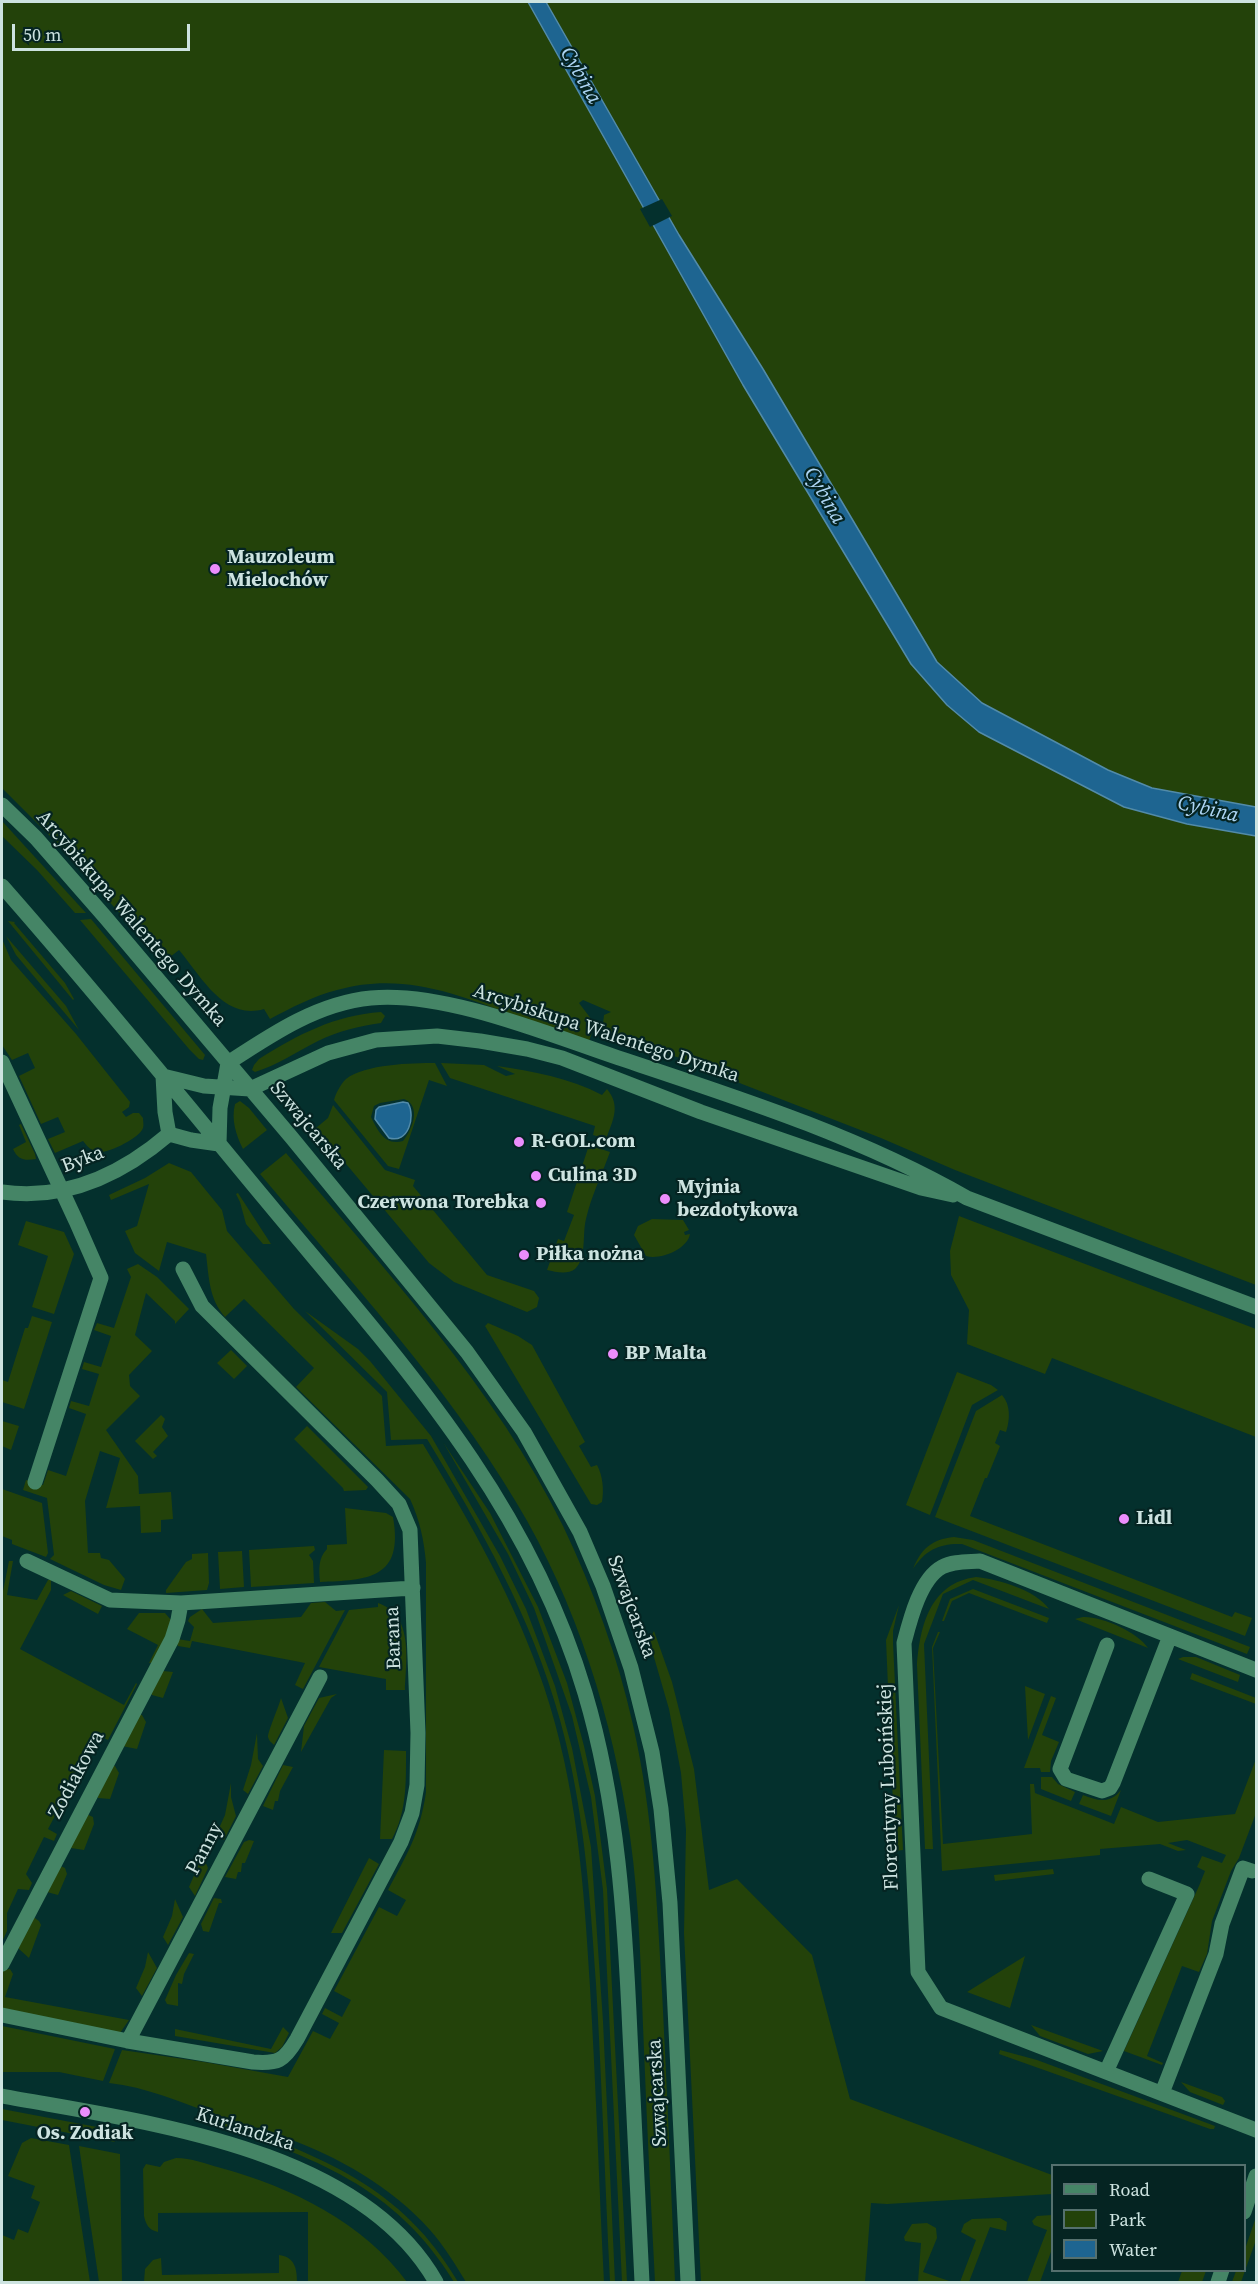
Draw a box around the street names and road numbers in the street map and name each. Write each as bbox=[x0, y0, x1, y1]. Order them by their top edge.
street label: Arcybiskupa Walentego Dymka bbox=[31, 806, 231, 1032]
street label: Arcybiskupa Walentego Dymka bbox=[470, 980, 742, 1088]
street label: Szwajcarska bbox=[264, 1077, 352, 1175]
street label: Byka bbox=[58, 1141, 108, 1179]
street label: Szwajcarska bbox=[601, 1552, 661, 1662]
street label: Barana bbox=[381, 1606, 407, 1670]
street label: Florentyny Luboińskiej bbox=[873, 1683, 905, 1891]
street label: Zodiakowa bbox=[44, 1727, 110, 1823]
street label: Panny bbox=[181, 1819, 229, 1879]
street label: Szwajcarska bbox=[643, 2039, 673, 2147]
street label: Kurlandzka bbox=[193, 2103, 297, 2157]

